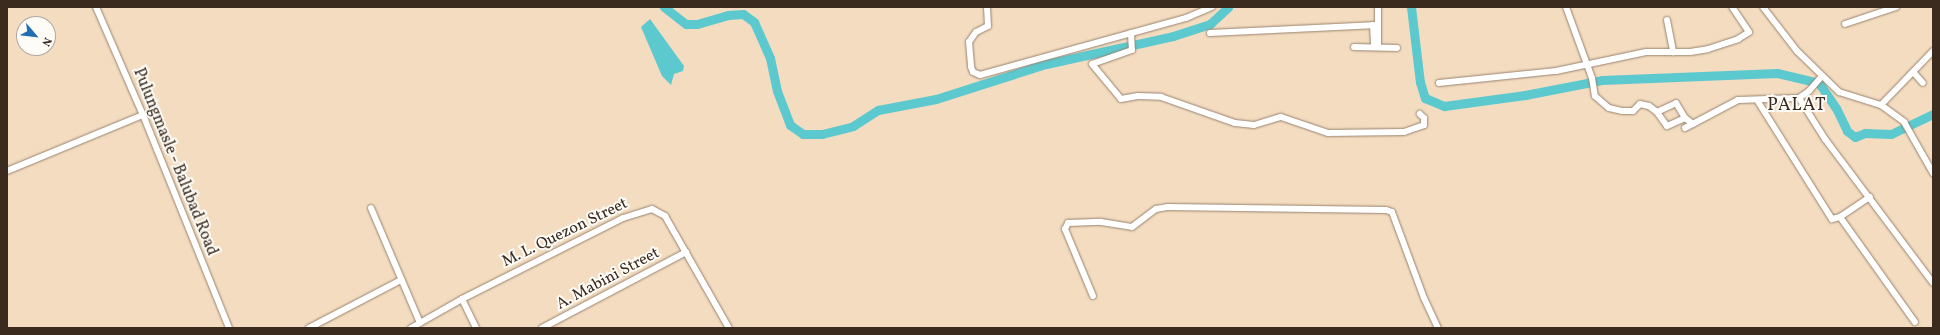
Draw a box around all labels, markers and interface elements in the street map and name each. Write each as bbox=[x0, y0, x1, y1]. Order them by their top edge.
north arrow bbox=[16, 16, 56, 56]
text: N bbox=[38, 34, 55, 48]
street label: Pulungmasle - Balubad Road bbox=[128, 65, 222, 259]
district label: PALAT bbox=[1767, 95, 1827, 117]
street label: M. L. Quezon Street bbox=[499, 194, 631, 272]
street label: A. Mabini Street bbox=[553, 244, 663, 314]

